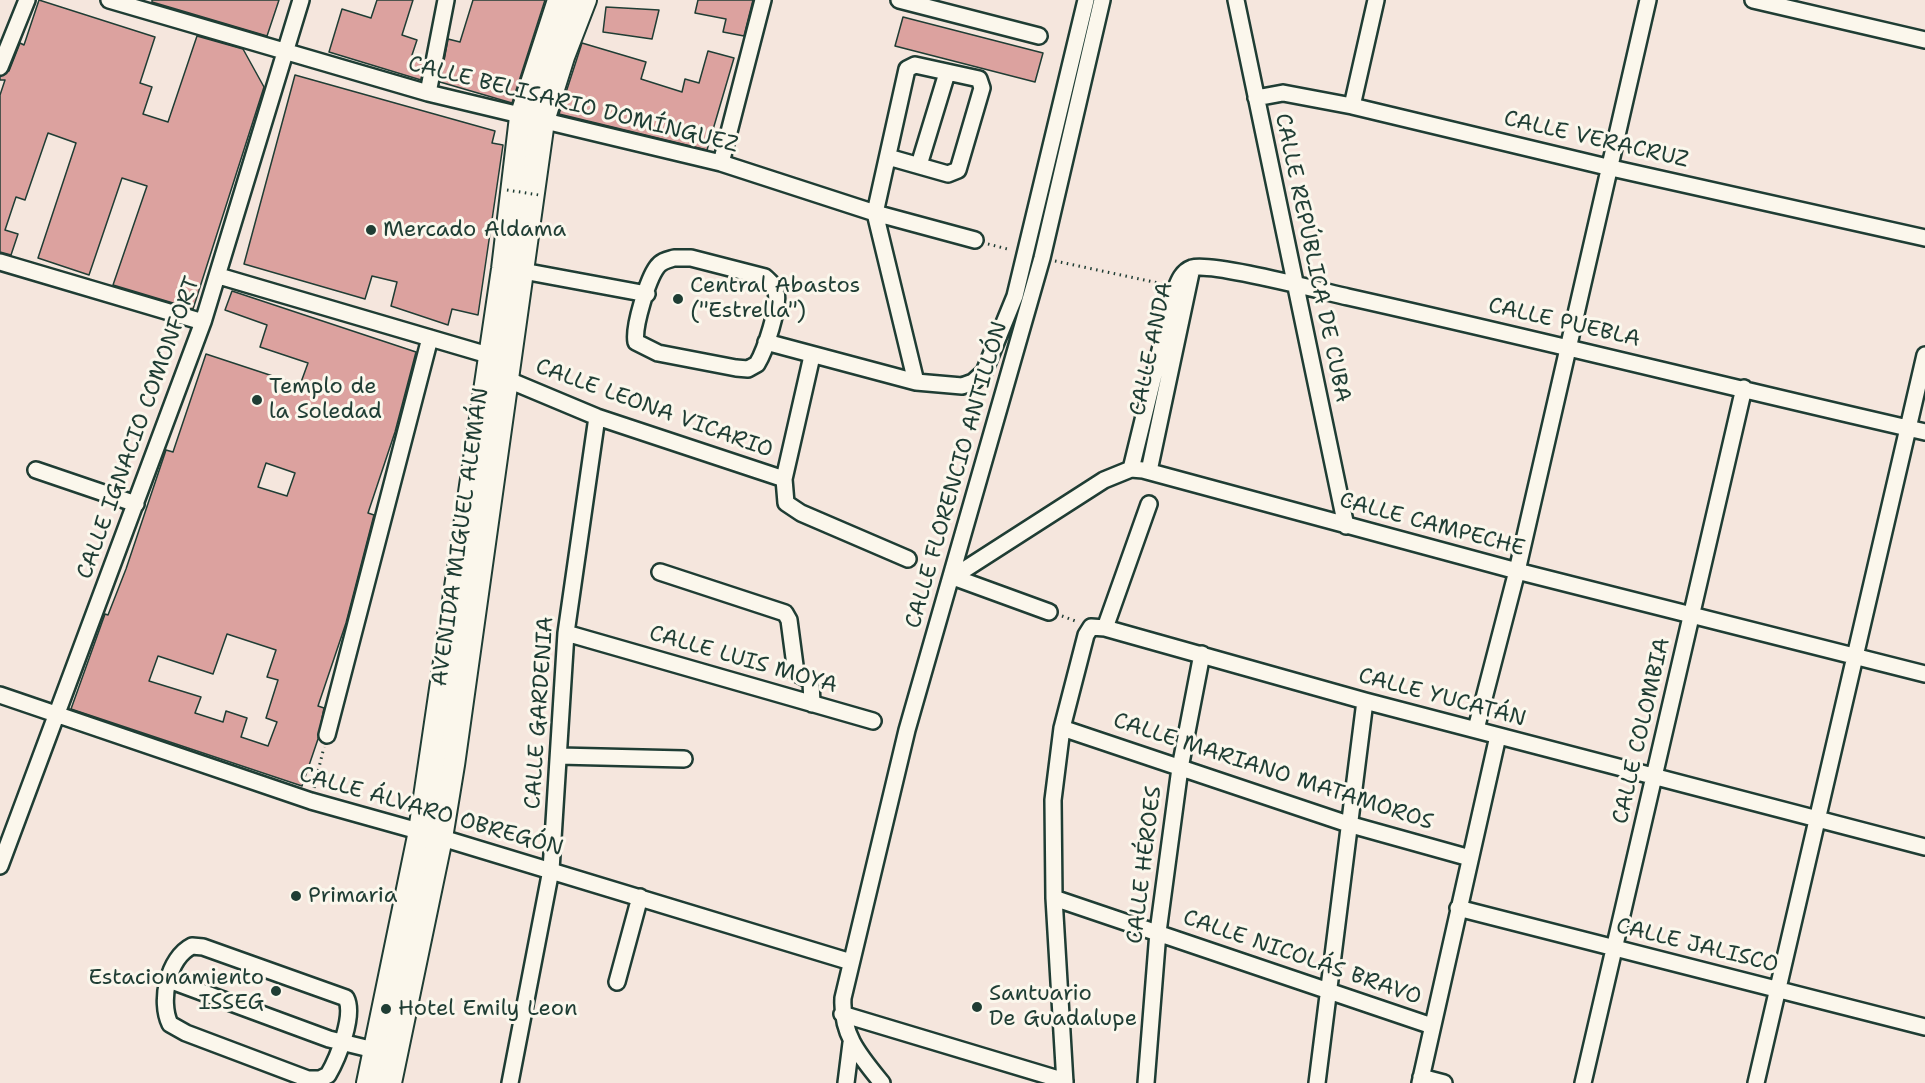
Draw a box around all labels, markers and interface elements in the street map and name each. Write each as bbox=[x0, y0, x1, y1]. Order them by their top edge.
street label: CALLE BELISARIO DOMÍNGUEZ bbox=[405, 51, 741, 159]
street label: CALLE VERACRUZ bbox=[1501, 106, 1691, 174]
street label: CALLE REPÚBLICA DE CUBA bbox=[1268, 111, 1356, 405]
place label: Mercado Aldama bbox=[383, 217, 566, 243]
marker: Mercado Aldama bbox=[364, 223, 378, 237]
street label: CALLE IGNACIO COMONFORT bbox=[72, 273, 206, 583]
place label: Central Abastos ("Estrella") bbox=[690, 273, 860, 324]
street label: CALLE ANDA bbox=[1125, 280, 1179, 418]
marker: Central Abastos ("Estrella") bbox=[671, 292, 685, 306]
street label: CALLE PUEBLA bbox=[1486, 293, 1642, 353]
street label: CALLE FLORENCIO ANTILLÓN bbox=[900, 319, 1014, 631]
street label: CALLE LEONA VICARIO bbox=[532, 354, 776, 464]
place label: Templo de la Soledad bbox=[269, 374, 382, 426]
street label: AVENIDA MIGUEL ALEMÁN bbox=[427, 386, 495, 688]
marker: Templo de la Soledad bbox=[250, 393, 264, 407]
street label: CALLE CAMPECHE bbox=[1336, 487, 1528, 563]
street label: CALLE GARDENIA bbox=[520, 616, 560, 810]
street label: CALLE LUIS MOYA bbox=[646, 621, 840, 699]
street label: CALLE COLOMBIA bbox=[1608, 635, 1676, 827]
street label: CALLE YUCATÁN bbox=[1355, 663, 1529, 733]
street label: CALLE MARIANO MATAMOROS bbox=[1110, 708, 1436, 836]
street label: CALLE ÁLVARO OBREGÓN bbox=[296, 762, 566, 862]
street label: CALLE HÉROES bbox=[1122, 785, 1168, 945]
place label: Primaria bbox=[308, 883, 397, 909]
marker: Primaria bbox=[289, 889, 303, 903]
street label: CALLE NICOLÁS BRAVO bbox=[1179, 905, 1425, 1011]
street label: CALLE JALISCO bbox=[1613, 913, 1781, 979]
place label: Estacionamiento ISSEG bbox=[88, 965, 264, 1016]
place label: Santuario De Guadalupe bbox=[989, 981, 1137, 1032]
marker: Estacionamiento ISSEG bbox=[269, 984, 283, 998]
place label: Hotel Emily Leon bbox=[398, 996, 577, 1022]
marker: Santuario De Guadalupe bbox=[970, 1000, 984, 1014]
marker: Hotel Emily Leon bbox=[379, 1002, 393, 1016]

